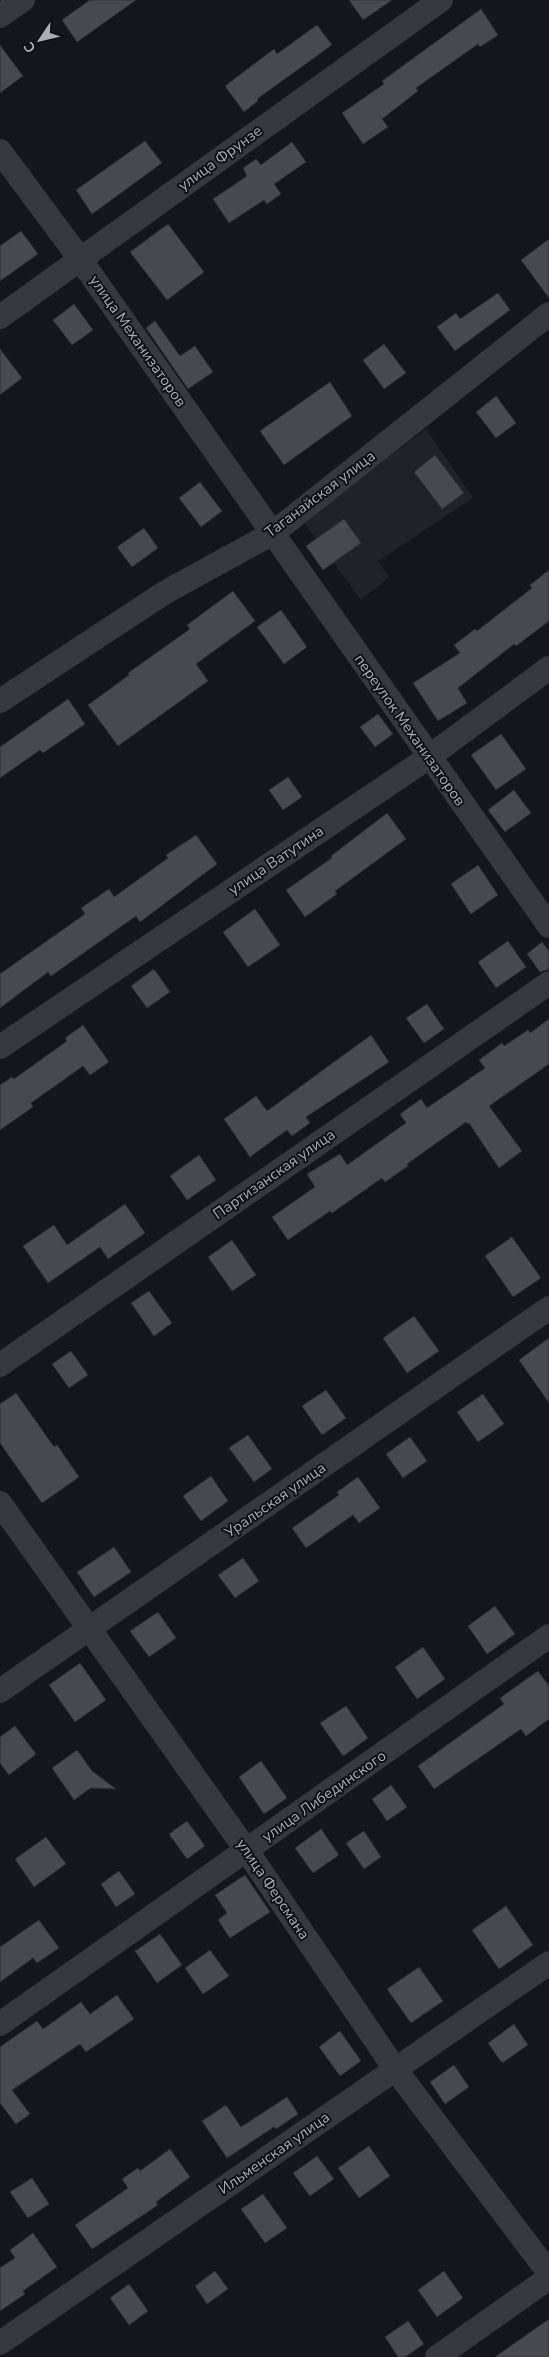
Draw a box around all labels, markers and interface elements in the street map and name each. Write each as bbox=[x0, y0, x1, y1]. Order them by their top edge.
north arrow bbox=[15, 15, 65, 65]
text: С bbox=[19, 37, 40, 57]
street label: улица Фрунзе bbox=[174, 121, 266, 195]
street label: улица Механизаторов bbox=[85, 271, 191, 411]
street label: Таганайская улица bbox=[261, 446, 379, 542]
street label: переулок Механизаторов bbox=[350, 650, 470, 810]
street label: улица Ватутина bbox=[224, 821, 328, 899]
street label: Партизанская улица bbox=[209, 1124, 339, 1224]
street label: Уральская улица bbox=[220, 1458, 330, 1543]
street label: улица Либединского bbox=[258, 1746, 390, 1846]
street label: улица Ферсмана bbox=[232, 1835, 314, 1943]
street label: Ильменская улица bbox=[214, 2107, 334, 2199]

